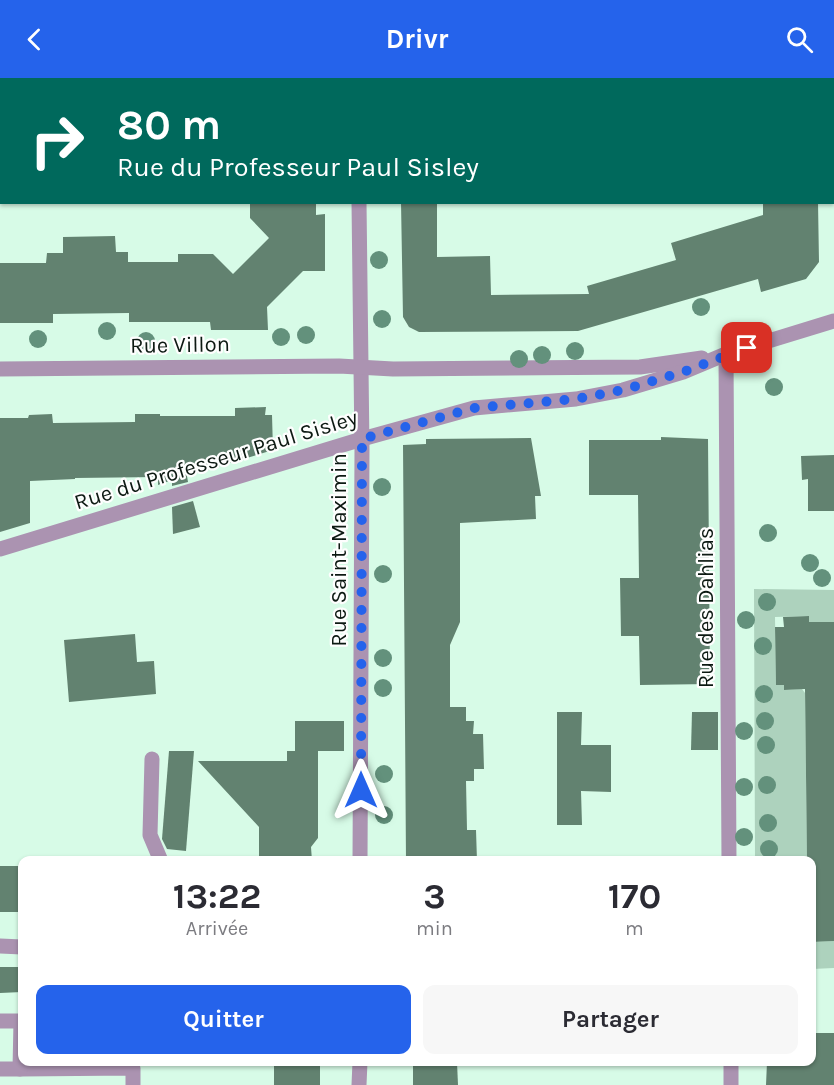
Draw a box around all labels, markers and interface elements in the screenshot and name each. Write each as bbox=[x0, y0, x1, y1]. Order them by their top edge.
icon: back bbox=[18, 23, 51, 56]
text: Drivr bbox=[386, 23, 448, 55]
icon: search bbox=[783, 23, 816, 56]
text: 80 m bbox=[117, 100, 221, 150]
icon: right bbox=[18, 102, 96, 180]
text: Rue du Professeur Paul Sisley bbox=[117, 151, 479, 183]
pin bbox=[721, 322, 772, 373]
street label: Rue Villon bbox=[130, 331, 230, 359]
icon: arrive bbox=[730, 331, 763, 364]
street label: Rue du Professeur Paul Sisley bbox=[71, 404, 361, 516]
street label: Rue Saint-Maximin bbox=[326, 453, 352, 647]
street label: Rue des Dahlias bbox=[693, 528, 719, 688]
position arrow bbox=[329, 758, 393, 822]
text: 13:22 bbox=[173, 875, 261, 917]
text: 3 bbox=[423, 875, 446, 917]
text: 170 bbox=[608, 875, 661, 917]
text: Arrivée bbox=[186, 917, 248, 940]
text: min bbox=[416, 917, 453, 940]
text: m bbox=[625, 917, 644, 940]
button: Quitter bbox=[36, 985, 411, 1054]
button: Partager bbox=[423, 985, 798, 1054]

